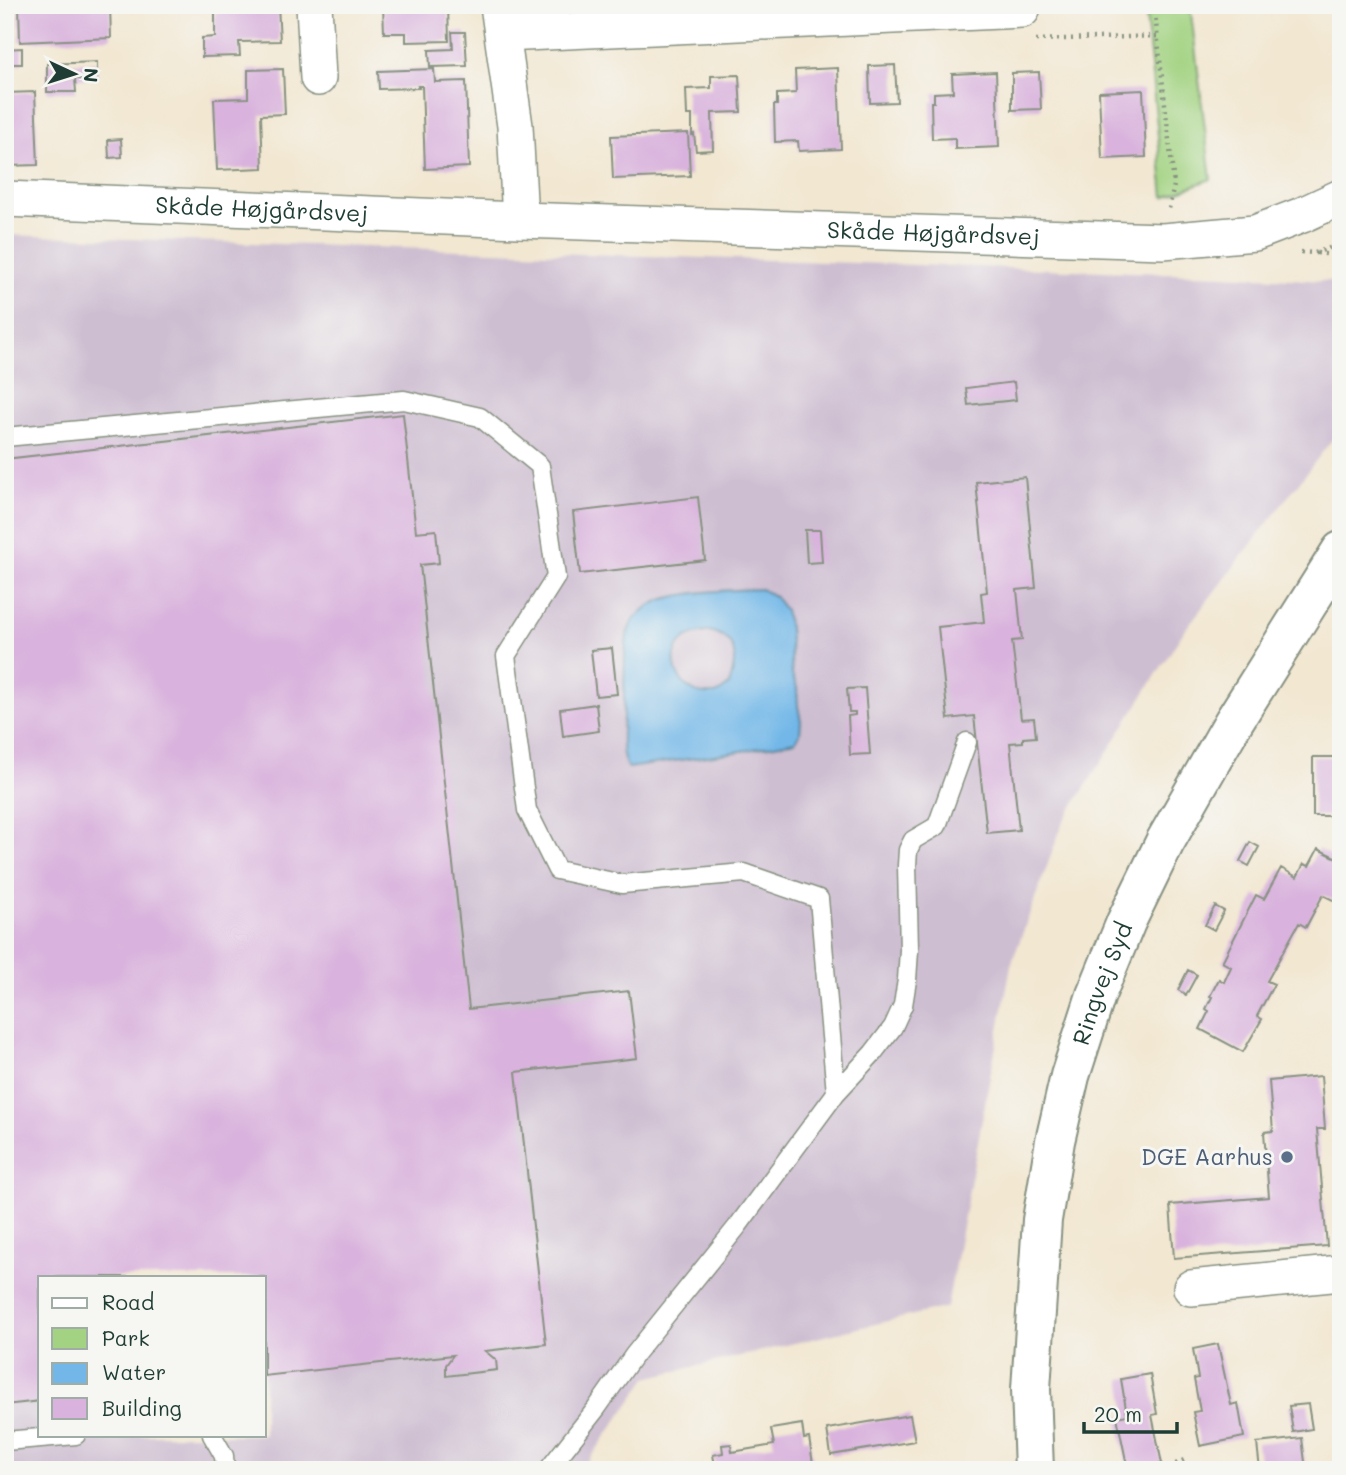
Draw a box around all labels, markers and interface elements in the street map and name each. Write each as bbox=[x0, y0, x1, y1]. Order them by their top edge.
north arrow bbox=[38, 38, 108, 108]
text: N bbox=[78, 67, 104, 83]
street label: Skåde Højgårdsvej bbox=[155, 189, 369, 228]
street label: Skåde Højgårdsvej bbox=[827, 214, 1040, 251]
street label: Ringvej Syd bbox=[1065, 917, 1138, 1049]
place label: DGE Aarhus bbox=[1141, 1141, 1273, 1171]
marker: DGE Aarhus bbox=[1279, 1149, 1295, 1165]
legend bbox=[38, 1276, 266, 1436]
text: Road bbox=[102, 1288, 154, 1315]
text: Park bbox=[102, 1324, 150, 1351]
text: Water bbox=[102, 1358, 166, 1385]
scale bar bbox=[1084, 1391, 1176, 1435]
text: Building bbox=[102, 1394, 182, 1421]
text: 20 m bbox=[1094, 1400, 1142, 1427]

